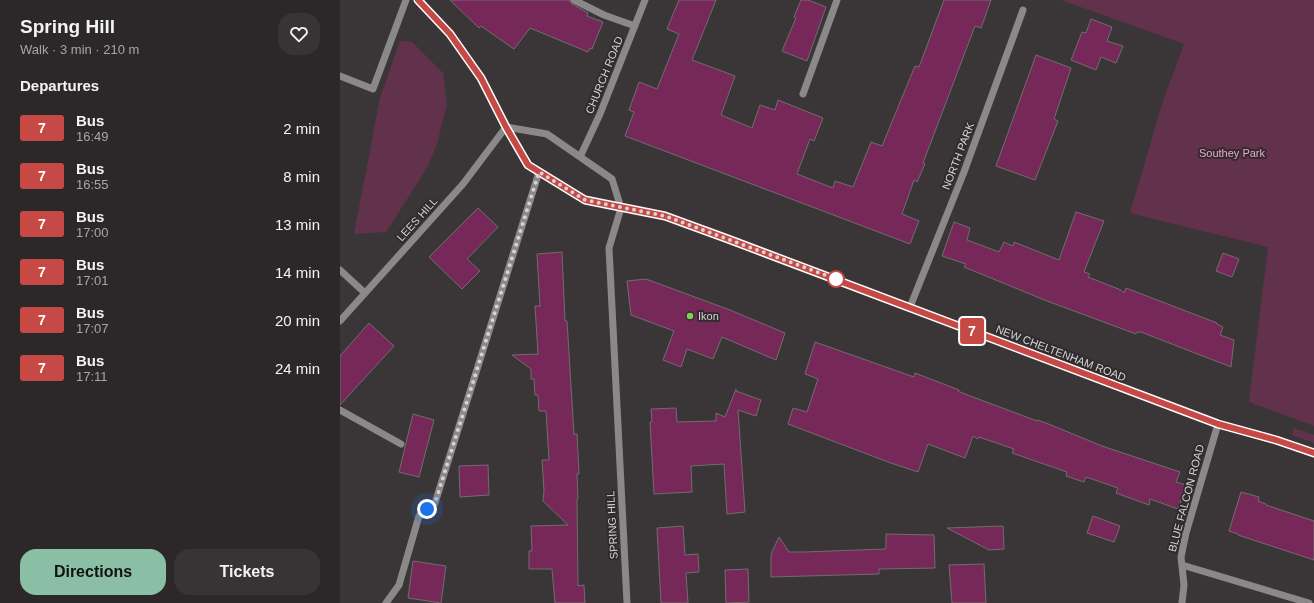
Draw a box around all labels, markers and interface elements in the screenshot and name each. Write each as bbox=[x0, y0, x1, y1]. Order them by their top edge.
button: heart bbox=[278, 13, 320, 55]
text: Spring Hill bbox=[20, 16, 115, 37]
street label: CHURCH ROAD bbox=[583, 34, 625, 115]
text: Walk · 3 min · 210 m bbox=[20, 42, 139, 57]
text: Departures bbox=[20, 77, 99, 94]
text: Bus bbox=[76, 112, 104, 129]
text: 7 bbox=[38, 120, 46, 136]
text: 2 min bbox=[283, 120, 320, 137]
street label: NORTH PARK bbox=[940, 120, 977, 191]
text: 16:49 bbox=[76, 129, 109, 144]
park label: Southey Park bbox=[1199, 147, 1266, 159]
text: Bus bbox=[76, 160, 104, 177]
text: 7 bbox=[38, 168, 46, 184]
text: 8 min bbox=[283, 168, 320, 185]
text: 16:55 bbox=[76, 177, 109, 192]
street label: LEES HILL bbox=[394, 195, 440, 243]
text: Bus bbox=[76, 208, 104, 225]
text: 7 bbox=[38, 216, 46, 232]
text: 13 min bbox=[275, 216, 320, 233]
text: 17:00 bbox=[76, 225, 109, 240]
text: Bus bbox=[76, 256, 104, 273]
text: 7 bbox=[38, 264, 46, 280]
text: 14 min bbox=[275, 264, 320, 281]
unlabelled marker bbox=[827, 270, 845, 288]
text: 17:01 bbox=[76, 273, 109, 288]
text: Bus bbox=[76, 304, 104, 321]
place label: Ikon bbox=[698, 310, 719, 322]
marker: Ikon bbox=[685, 311, 695, 321]
text: 7 bbox=[38, 312, 46, 328]
text: 20 min bbox=[275, 312, 320, 329]
line badge: 7 bbox=[959, 318, 985, 344]
text: 17:07 bbox=[76, 321, 109, 336]
text: 7 bbox=[968, 323, 976, 339]
street label: NEW CHELTENHAM ROAD bbox=[994, 323, 1128, 383]
text: Bus bbox=[76, 352, 104, 369]
text: 7 bbox=[38, 360, 46, 376]
text: 24 min bbox=[275, 360, 320, 377]
text: 17:11 bbox=[76, 369, 108, 384]
street label: BLUE FALCON ROAD bbox=[1166, 443, 1206, 553]
street label: SPRING HILL bbox=[604, 490, 620, 560]
your location bbox=[417, 499, 437, 519]
button: Directions bbox=[20, 549, 166, 595]
button: Tickets bbox=[174, 549, 320, 595]

